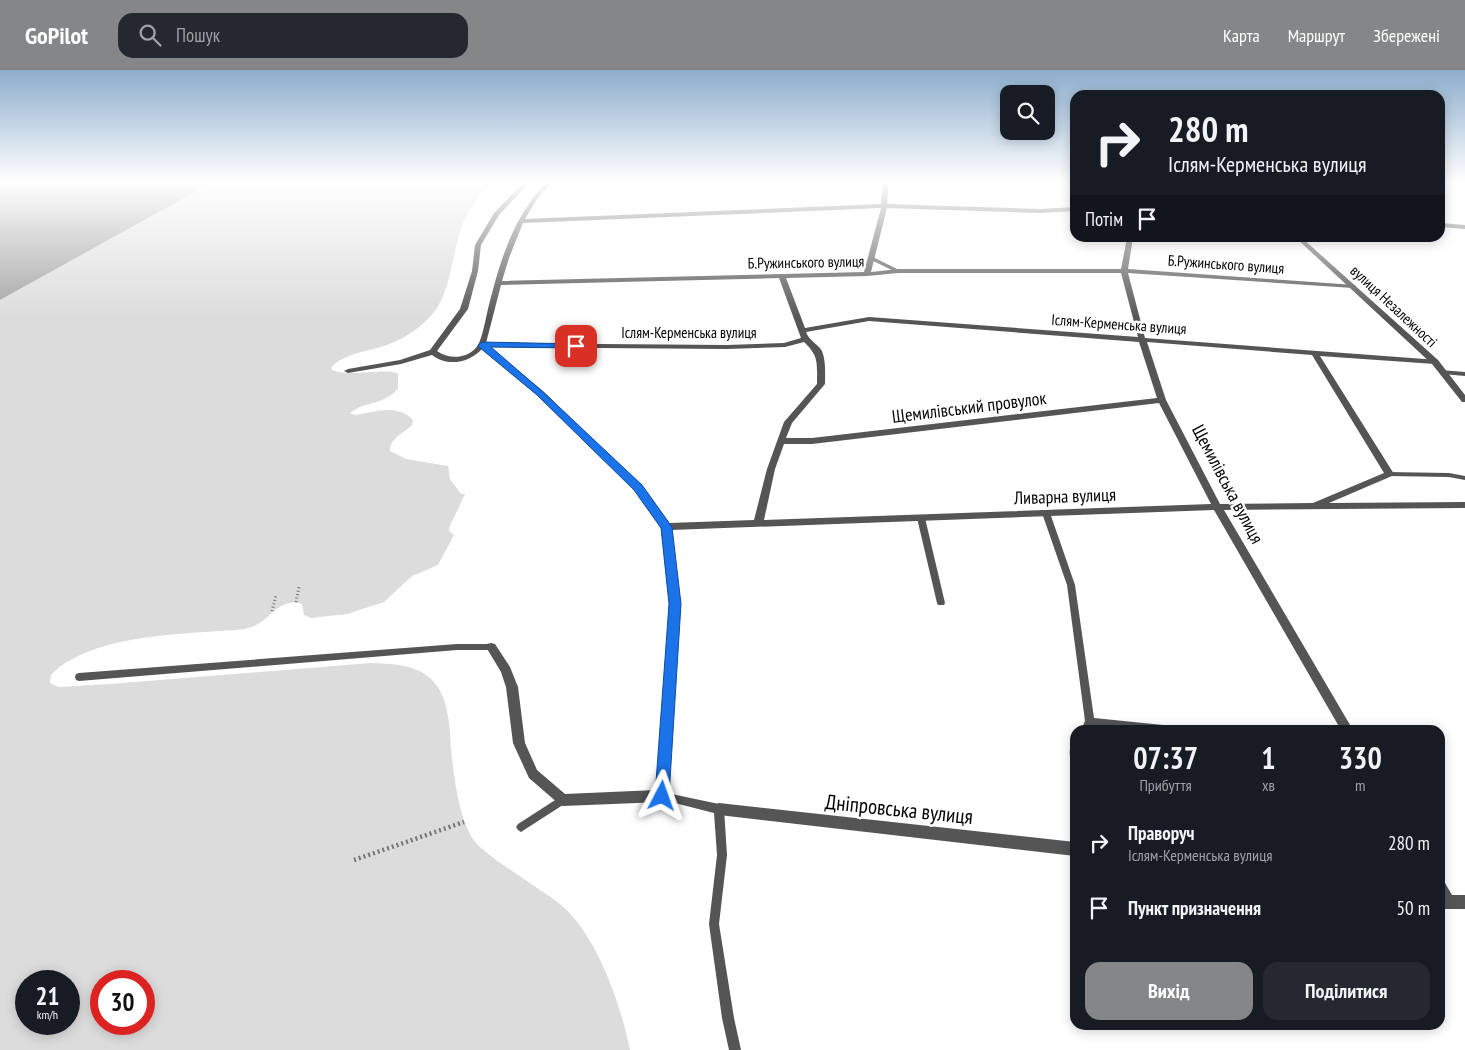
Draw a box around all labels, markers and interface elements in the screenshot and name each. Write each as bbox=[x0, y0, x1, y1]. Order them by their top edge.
search box bbox=[118, 13, 468, 58]
text: GoPilot bbox=[25, 20, 88, 51]
icon: search bbox=[136, 21, 164, 49]
text: Пошук bbox=[176, 23, 220, 47]
text: Карта bbox=[1223, 24, 1260, 47]
text: Маршрут bbox=[1288, 24, 1345, 47]
text: Збережені bbox=[1373, 24, 1440, 47]
map controls bbox=[1000, 85, 1055, 140]
button: search bbox=[1000, 85, 1055, 140]
text: 280 m bbox=[1168, 106, 1249, 152]
icon: right bbox=[1085, 110, 1150, 175]
text: Іслям-Керменська вулиця bbox=[1168, 150, 1367, 178]
icon: arrive bbox=[1133, 205, 1161, 233]
text: Потім bbox=[1085, 207, 1123, 231]
street label: Б.Ружинського вулиця bbox=[1167, 250, 1285, 278]
street label: Б.Ружинського вулиця bbox=[748, 251, 865, 273]
street label: вулиця Незалежності bbox=[1347, 261, 1441, 351]
street label: Іслям-Керменська вулиця bbox=[1051, 310, 1187, 338]
street label: Іслям-Керменська вулиця bbox=[621, 323, 757, 342]
pin bbox=[555, 325, 597, 367]
icon: arrive bbox=[562, 332, 590, 360]
street label: Щемилівський провулок bbox=[891, 386, 1047, 428]
street label: Щемилівська вулиця bbox=[1187, 421, 1269, 547]
street label: Ливарна вулиця bbox=[1013, 483, 1116, 509]
text: 07:37 bbox=[1133, 738, 1198, 777]
text: 1 bbox=[1261, 738, 1276, 777]
text: 330 bbox=[1339, 738, 1382, 777]
position arrow bbox=[635, 769, 687, 821]
text: Прибуття bbox=[1139, 775, 1192, 795]
text: хв bbox=[1262, 775, 1275, 795]
text: m bbox=[1355, 775, 1365, 795]
street label: Дніпровська вулиця bbox=[824, 788, 974, 830]
text: Праворуч bbox=[1128, 821, 1195, 845]
icon: right bbox=[1085, 829, 1113, 857]
text: 280 m bbox=[1388, 831, 1430, 855]
text: Іслям-Керменська вулиця bbox=[1128, 845, 1272, 865]
icon: arrive bbox=[1085, 894, 1113, 922]
text: Пункт призначення bbox=[1128, 896, 1261, 920]
text: 50 m bbox=[1397, 896, 1430, 920]
button: Вихід bbox=[1085, 962, 1253, 1020]
button: Поділитися bbox=[1263, 962, 1430, 1020]
speed limit sign: 30 bbox=[90, 970, 155, 1035]
text: 21 bbox=[36, 980, 59, 1012]
text: km/h bbox=[37, 1007, 58, 1022]

